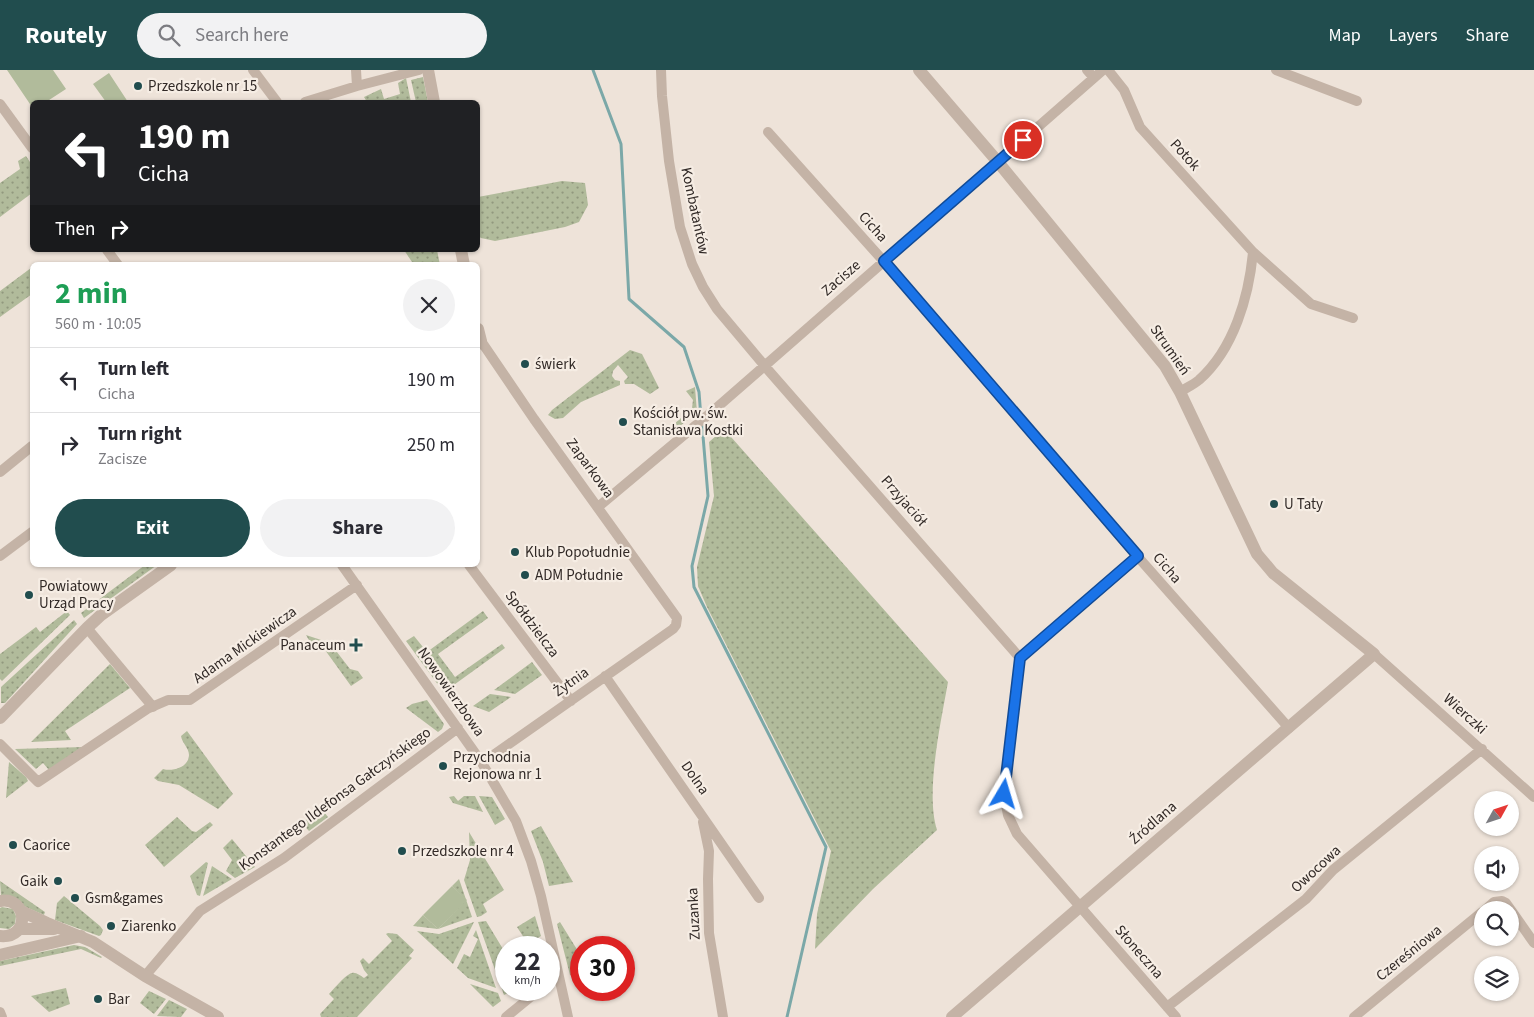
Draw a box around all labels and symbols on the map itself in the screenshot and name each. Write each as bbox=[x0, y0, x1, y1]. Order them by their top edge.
place label: Przedszkole nr 15 bbox=[148, 76, 257, 97]
marker: Przedszkole nr 15 bbox=[132, 80, 144, 92]
pin bbox=[1002, 119, 1044, 161]
street label: Potok bbox=[1165, 134, 1205, 176]
street label: Kombatantów bbox=[675, 165, 715, 257]
street label: Cicha bbox=[854, 207, 892, 247]
street label: Zacisze bbox=[817, 255, 865, 301]
street label: Strumień bbox=[1145, 320, 1195, 380]
place label: świerk bbox=[535, 354, 576, 375]
marker: świerk bbox=[519, 358, 531, 370]
place label: Kościół pw. św. Stanisława Kostki bbox=[633, 403, 743, 441]
marker: Kościół pw. św. Stanisława Kostki bbox=[617, 416, 629, 428]
street label: Zaparkowa bbox=[561, 434, 619, 502]
street label: Przyjaciół bbox=[876, 471, 932, 531]
place label: U Taty bbox=[1284, 494, 1323, 515]
marker: U Taty bbox=[1268, 498, 1280, 510]
place label: Klub Popołudnie bbox=[525, 542, 630, 563]
marker: Klub Popołudnie bbox=[509, 546, 521, 558]
street label: Cicha bbox=[1148, 548, 1186, 588]
place label: ADM Południe bbox=[535, 565, 623, 586]
marker: ADM Południe bbox=[519, 569, 531, 581]
place label: Powiatowy Urząd Pracy bbox=[39, 576, 114, 614]
street label: Spółdzielcza bbox=[500, 586, 564, 662]
marker: Powiatowy Urząd Pracy bbox=[23, 589, 35, 601]
street label: Adama Mickiewicza bbox=[189, 601, 301, 689]
place label: Panaceum bbox=[280, 635, 346, 656]
marker: Panaceum bbox=[350, 639, 362, 651]
street label: Nowowierzbowa bbox=[412, 643, 490, 741]
street label: Żytnia bbox=[549, 662, 593, 702]
street label: Wierczki bbox=[1439, 689, 1491, 739]
street label: Konstantego Ildefonsa Gałczyńskiego bbox=[235, 722, 435, 876]
place label: Przychodnia Rejonowa nr 1 bbox=[453, 747, 542, 785]
street label: Dolna bbox=[676, 757, 714, 799]
marker: Przychodnia Rejonowa nr 1 bbox=[437, 760, 449, 772]
position arrow bbox=[977, 767, 1029, 819]
north arrow bbox=[1474, 791, 1519, 836]
street label: Źródlana bbox=[1125, 796, 1181, 850]
place label: Caorice bbox=[23, 835, 70, 856]
marker: Caorice bbox=[7, 839, 19, 851]
street label: Owocowa bbox=[1286, 840, 1346, 898]
place label: Przedszkole nr 4 bbox=[412, 841, 514, 862]
marker: Przedszkole nr 4 bbox=[396, 845, 408, 857]
place label: Gaik bbox=[20, 871, 49, 892]
marker: Gaik bbox=[52, 875, 64, 887]
street label: Zuzanka bbox=[682, 887, 706, 941]
place label: Gsm&games bbox=[85, 888, 163, 909]
marker: Gsm&games bbox=[69, 892, 81, 904]
place label: Ziarenko bbox=[121, 916, 176, 937]
marker: Ziarenko bbox=[105, 920, 117, 932]
street label: Słoneczna bbox=[1110, 920, 1168, 984]
street label: Czereśniowa bbox=[1372, 920, 1446, 986]
speed limit sign: 30 bbox=[570, 936, 635, 1001]
place label: Bar bbox=[108, 989, 130, 1010]
marker: Bar bbox=[92, 993, 104, 1005]

